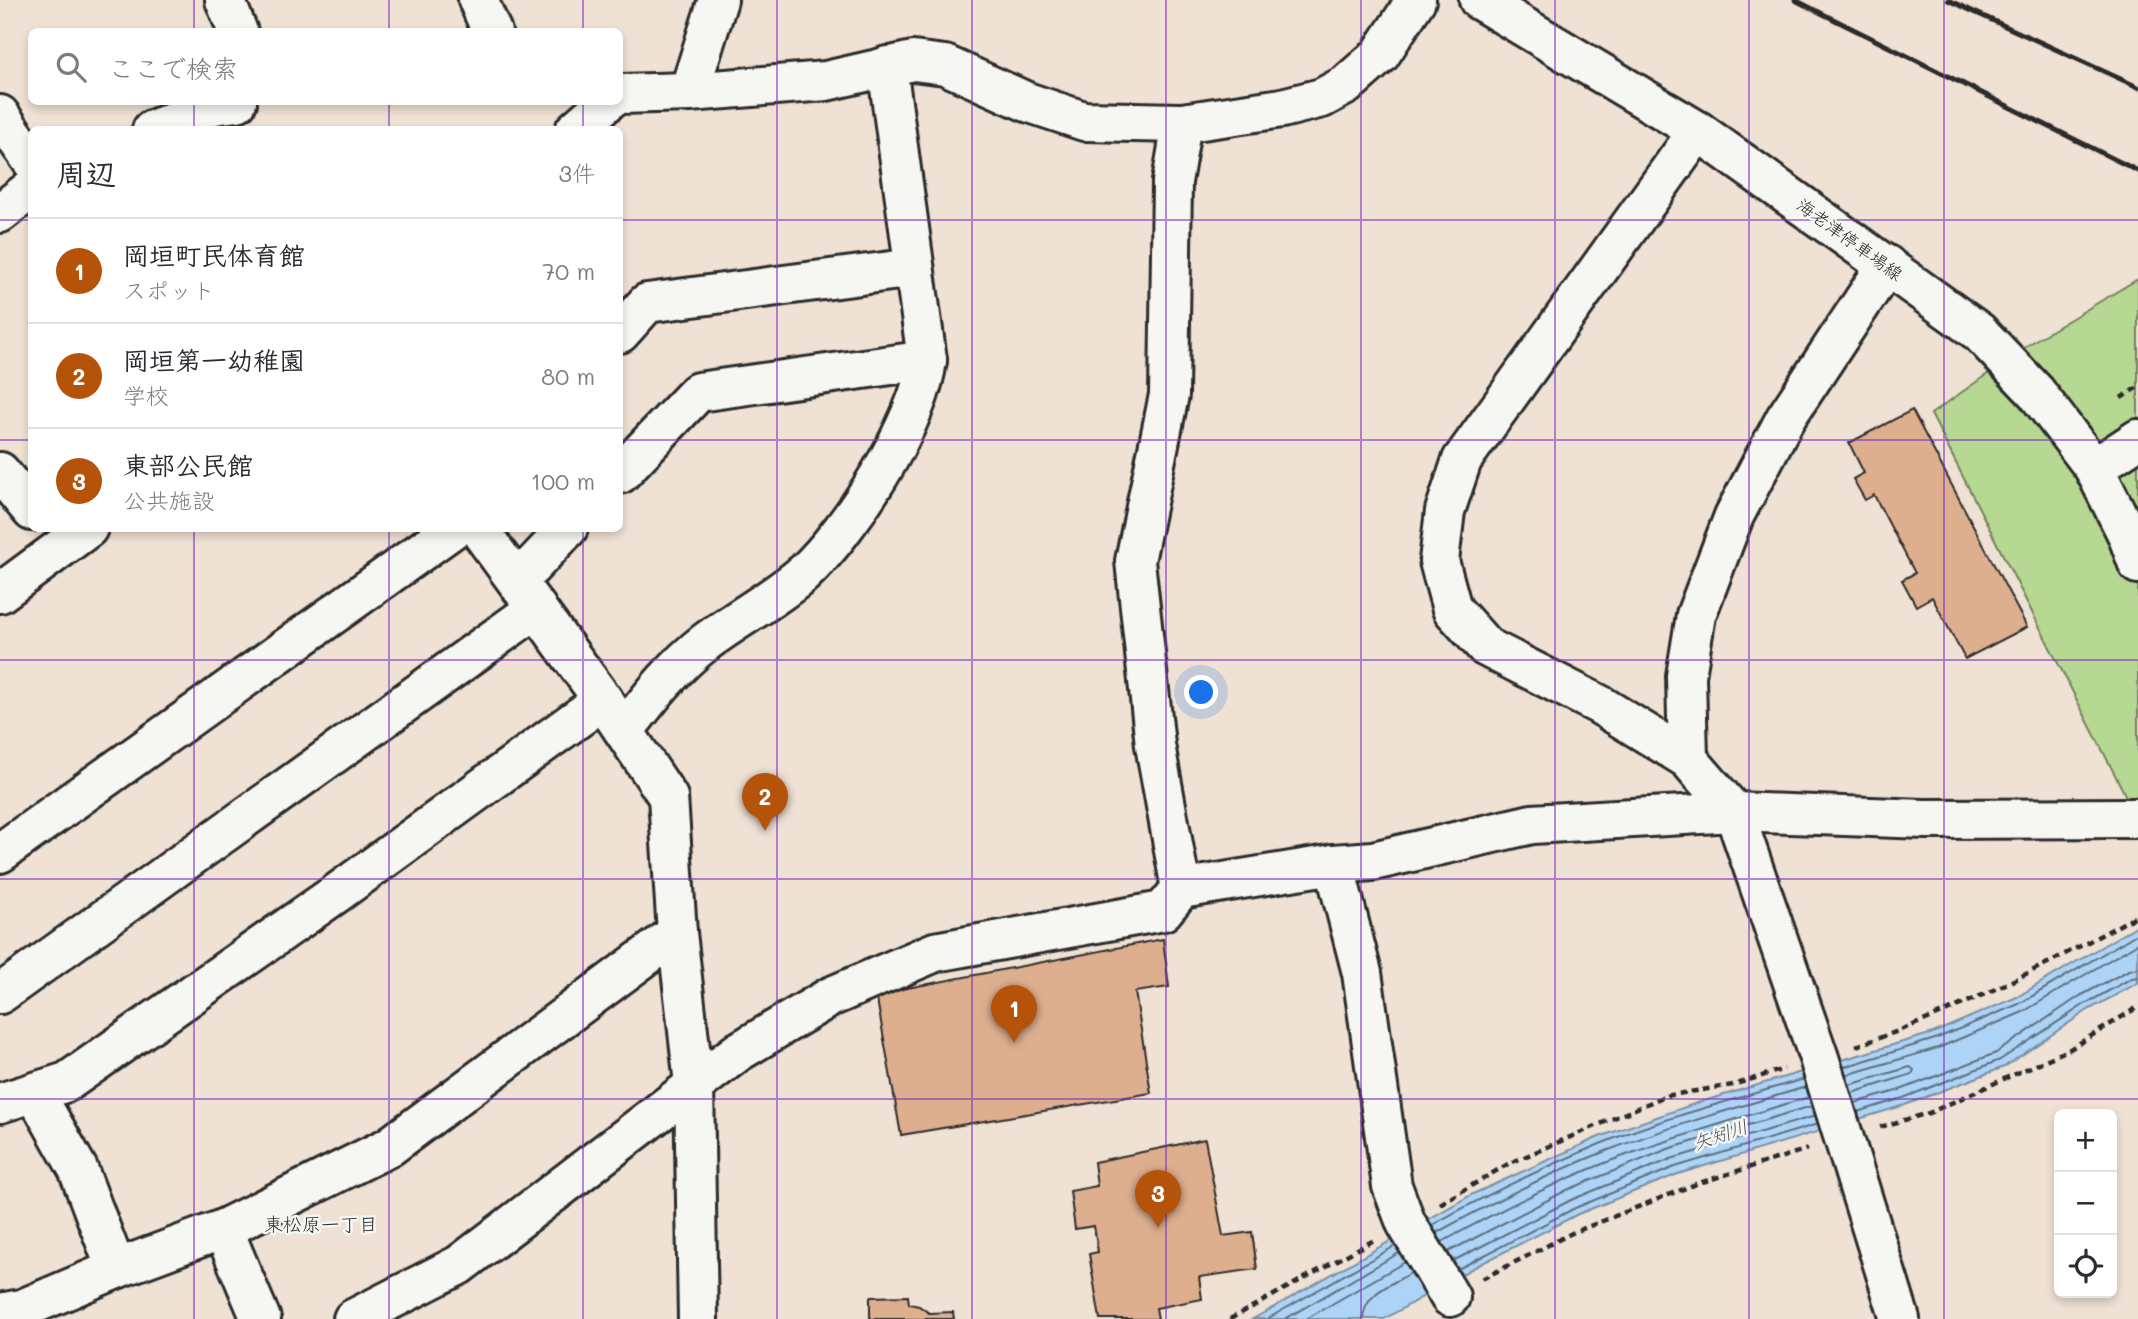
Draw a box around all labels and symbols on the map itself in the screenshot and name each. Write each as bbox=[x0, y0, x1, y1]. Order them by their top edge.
street label: 海老津停車場線 bbox=[1792, 192, 1908, 286]
your location bbox=[1184, 675, 1218, 709]
pin: 2 bbox=[742, 773, 788, 831]
pin: 1 bbox=[991, 985, 1037, 1043]
water label: 矢矧川 bbox=[1689, 1113, 1751, 1155]
pin: 3 bbox=[1135, 1170, 1181, 1228]
district label: 東松原一丁目 bbox=[264, 1211, 378, 1236]

